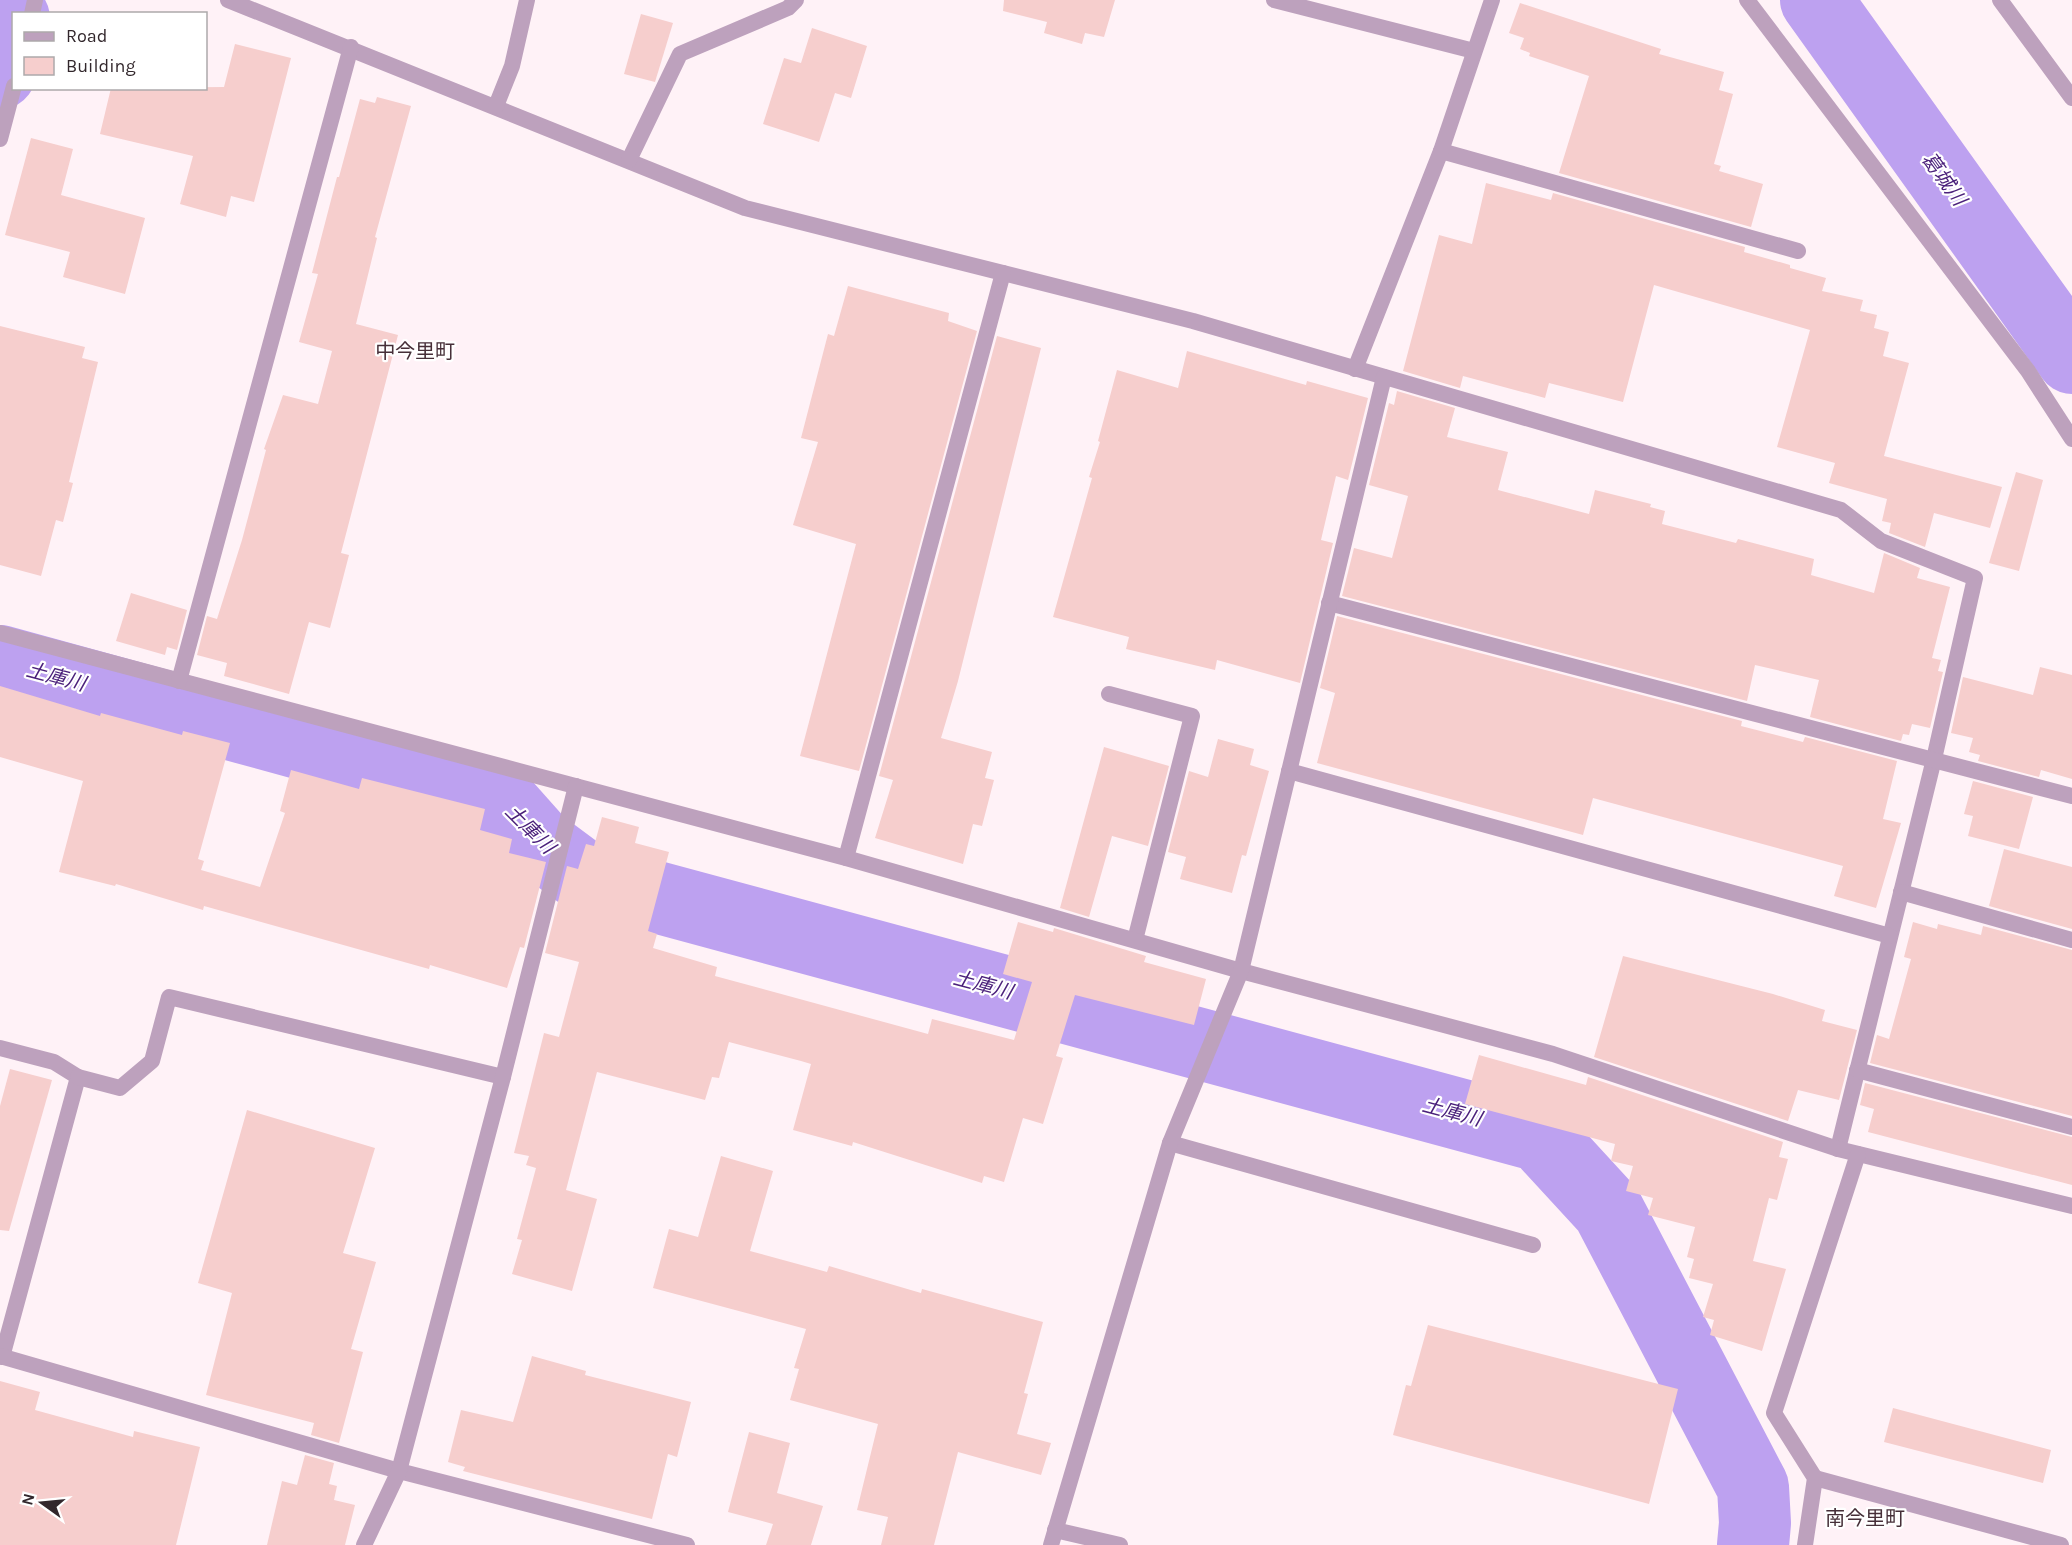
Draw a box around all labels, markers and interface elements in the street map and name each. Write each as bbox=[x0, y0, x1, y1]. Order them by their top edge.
legend bbox=[12, 12, 207, 90]
text: Road bbox=[66, 25, 107, 47]
text: Building bbox=[66, 55, 136, 77]
water label: 葛城川 bbox=[1917, 148, 1972, 212]
district label: 中今里町 bbox=[375, 340, 455, 363]
water label: 土庫川 bbox=[24, 658, 90, 696]
water label: 土庫川 bbox=[501, 800, 561, 860]
water label: 土庫川 bbox=[951, 966, 1017, 1004]
water label: 土庫川 bbox=[1420, 1093, 1486, 1131]
north arrow bbox=[12, 1473, 72, 1533]
text: N bbox=[17, 1491, 39, 1507]
district label: 南今里町 bbox=[1825, 1507, 1905, 1530]

